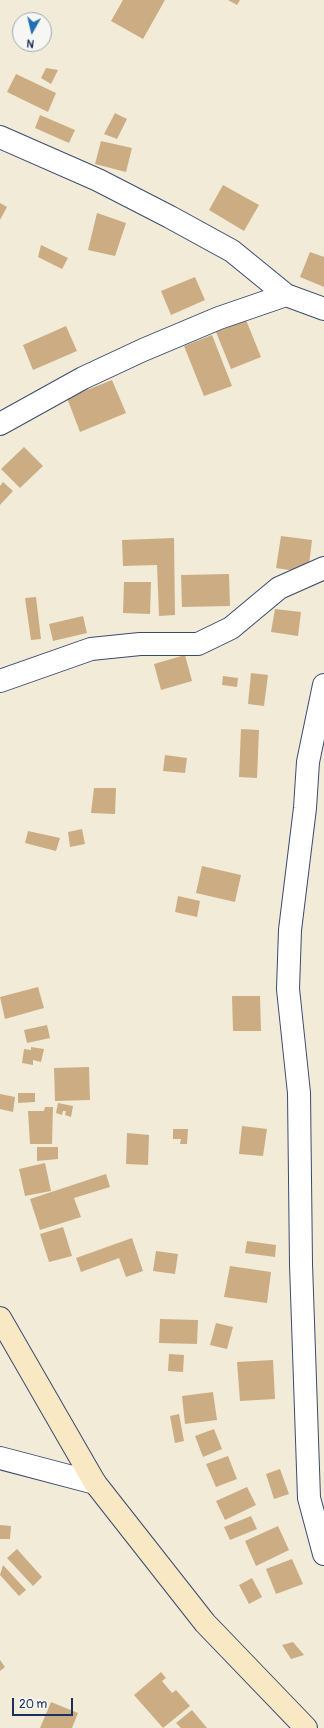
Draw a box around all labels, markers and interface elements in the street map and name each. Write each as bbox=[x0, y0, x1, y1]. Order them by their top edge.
north arrow bbox=[12, 12, 52, 52]
text: N bbox=[26, 36, 35, 50]
scale bar bbox=[14, 1690, 75, 1716]
text: 20 m bbox=[19, 1697, 47, 1712]

